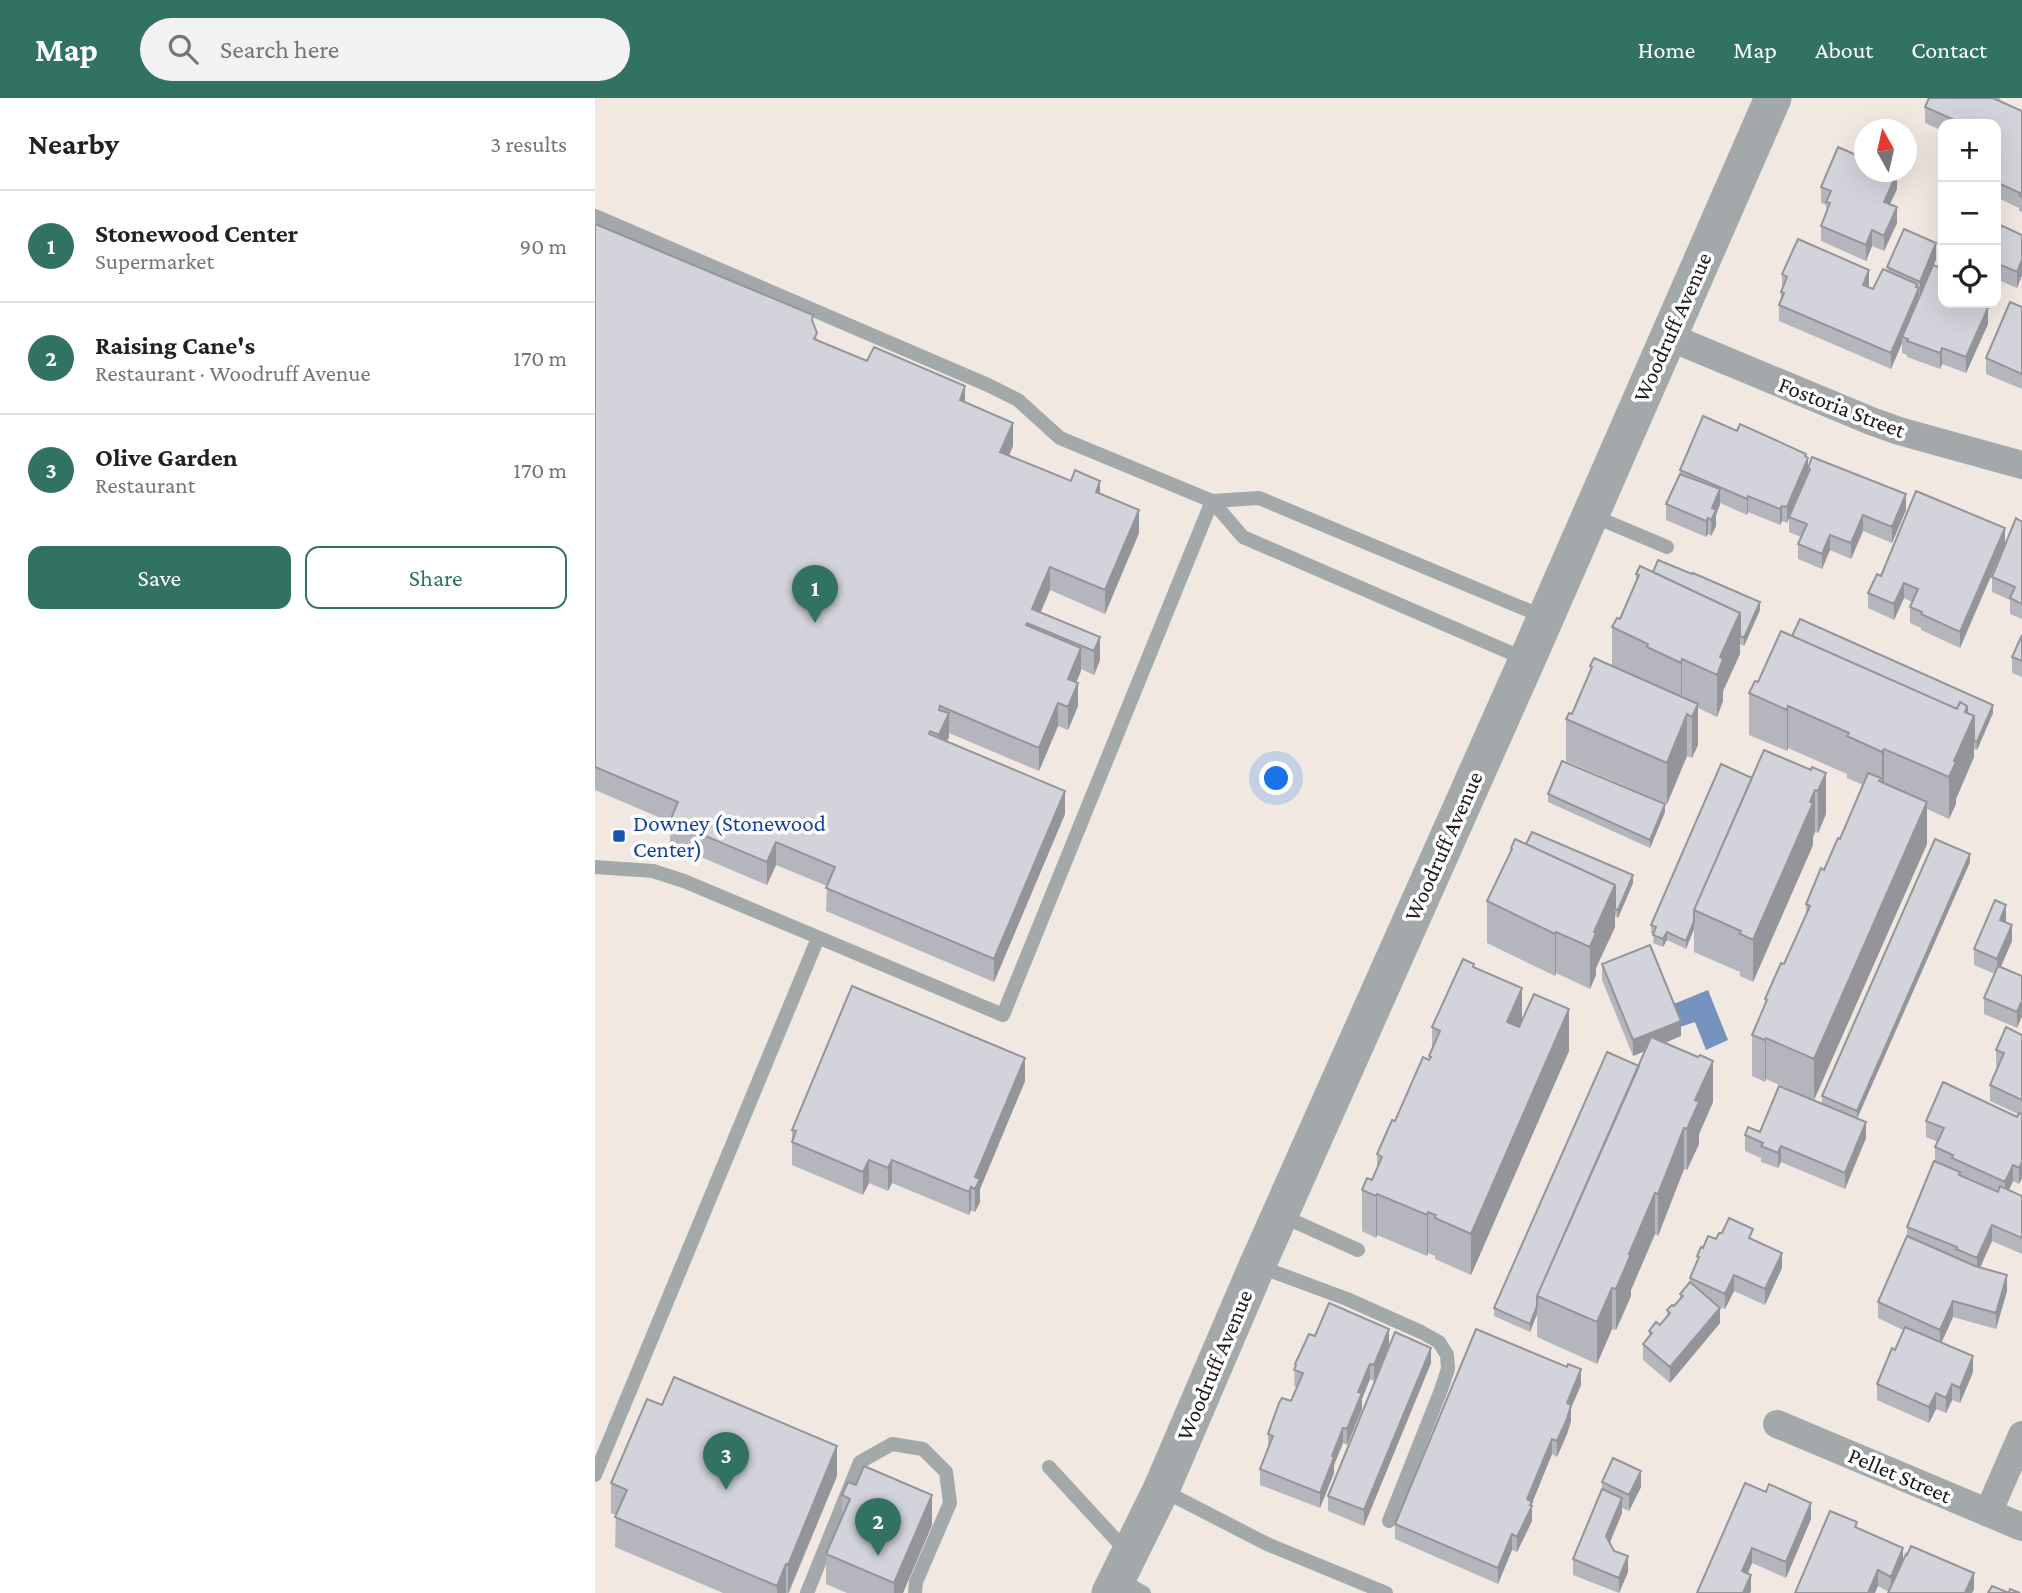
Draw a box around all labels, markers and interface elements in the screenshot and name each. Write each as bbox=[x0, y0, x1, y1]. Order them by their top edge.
search box bbox=[140, 18, 630, 81]
icon: search bbox=[164, 30, 202, 68]
text: Map bbox=[35, 31, 98, 68]
text: Search here bbox=[220, 35, 339, 64]
text: Home bbox=[1638, 36, 1695, 63]
text: Map bbox=[1733, 36, 1777, 63]
text: About bbox=[1815, 36, 1873, 63]
text: Contact bbox=[1911, 36, 1987, 63]
north arrow bbox=[1854, 119, 1917, 182]
map controls bbox=[1938, 119, 2001, 308]
button: + bbox=[1938, 119, 2001, 182]
text: Nearby bbox=[28, 127, 119, 160]
text: 3 results bbox=[490, 131, 567, 157]
button: − bbox=[1938, 182, 2001, 245]
text: Stonewood Center bbox=[95, 219, 298, 248]
text: 1 bbox=[47, 233, 55, 259]
text: 90 m bbox=[520, 233, 567, 259]
button: locate bbox=[1938, 245, 2001, 308]
text: Supermarket bbox=[95, 248, 214, 274]
street label: Woodruff Avenue bbox=[1627, 248, 1717, 406]
text: Raising Cane's bbox=[95, 331, 255, 360]
text: 2 bbox=[45, 345, 57, 371]
text: 170 m bbox=[513, 345, 567, 371]
text: Restaurant · Woodruff Avenue bbox=[95, 360, 371, 386]
street label: Fostoria Street bbox=[1775, 371, 1909, 443]
text: Olive Garden bbox=[95, 443, 238, 472]
text: 3 bbox=[45, 457, 57, 483]
text: 170 m bbox=[513, 457, 567, 483]
text: Restaurant bbox=[95, 472, 195, 498]
button: Save bbox=[28, 546, 291, 609]
button: Share bbox=[305, 546, 567, 609]
pin: 1 bbox=[792, 565, 838, 623]
your location bbox=[1259, 761, 1293, 795]
street label: Woodruff Avenue bbox=[1398, 767, 1488, 925]
place label: Downey (Stonewood Center) bbox=[633, 810, 826, 863]
marker: Downey (Stonewood Center) bbox=[611, 828, 627, 844]
street label: Woodruff Avenue bbox=[1171, 1286, 1257, 1444]
pin: 3 bbox=[703, 1432, 749, 1490]
street label: Pellet Street bbox=[1845, 1442, 1956, 1508]
pin: 2 bbox=[855, 1498, 901, 1556]

